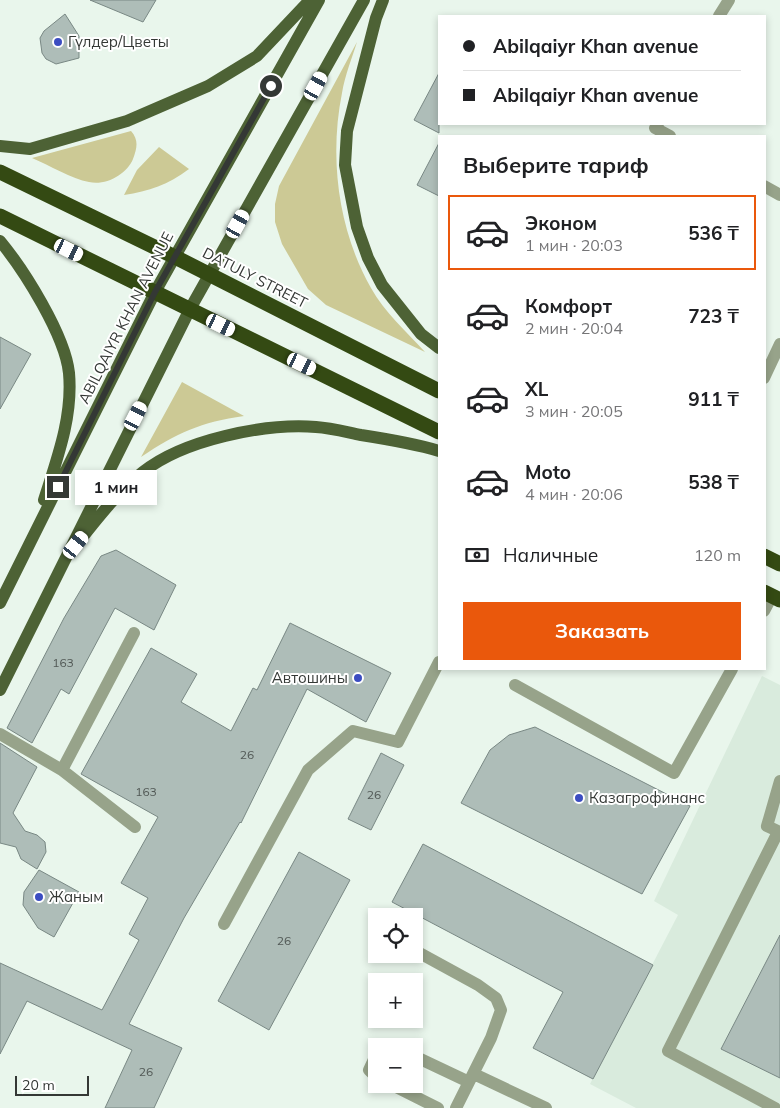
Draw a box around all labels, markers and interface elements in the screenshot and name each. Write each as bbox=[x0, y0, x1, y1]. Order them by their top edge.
place label: Гүлдер/Цветы bbox=[68, 32, 169, 51]
text: Abilqaiyr Khan avenue bbox=[493, 34, 698, 58]
marker: Гүлдер/Цветы bbox=[52, 36, 64, 48]
car bbox=[302, 69, 329, 103]
route start bbox=[260, 75, 282, 97]
text: Abilqaiyr Khan avenue bbox=[493, 83, 698, 107]
text: Выберите тариф bbox=[463, 151, 649, 179]
car bbox=[224, 207, 251, 241]
icon: car bbox=[465, 210, 510, 255]
text: Эконом bbox=[525, 211, 597, 235]
text: 536 ₸ bbox=[688, 221, 739, 245]
street label: ABILQAIYR KHAN AVENUE bbox=[74, 229, 177, 407]
text: 1 мин · 20:03 bbox=[525, 235, 623, 255]
car bbox=[52, 237, 85, 263]
street label: DATULY STREET bbox=[199, 243, 311, 312]
icon: car bbox=[465, 293, 510, 338]
text: Комфорт bbox=[525, 294, 612, 318]
text: 723 ₸ bbox=[688, 304, 739, 328]
car bbox=[204, 312, 237, 338]
text: 2 мин · 20:04 bbox=[525, 318, 623, 338]
car bbox=[285, 351, 318, 377]
icon: car bbox=[465, 376, 510, 421]
text: XL bbox=[525, 377, 548, 401]
text: 911 ₸ bbox=[688, 387, 739, 411]
car bbox=[122, 399, 149, 433]
text: 3 мин · 20:05 bbox=[525, 401, 623, 421]
icon: car bbox=[465, 459, 510, 504]
text: Moto bbox=[525, 460, 571, 484]
callout: 1 мин bbox=[76, 470, 158, 504]
text: 538 ₸ bbox=[688, 470, 739, 494]
route end bbox=[47, 476, 69, 498]
text: 1 мин bbox=[94, 477, 138, 497]
text: 4 мин · 20:06 bbox=[525, 484, 623, 504]
car bbox=[60, 529, 91, 561]
icon: cash bbox=[463, 541, 491, 569]
text: Наличные bbox=[503, 543, 598, 567]
text: 120 m bbox=[694, 545, 741, 565]
button: Заказать bbox=[463, 602, 741, 660]
house number: 163 bbox=[52, 655, 74, 670]
place label: Автошины bbox=[272, 668, 348, 687]
marker: Автошины bbox=[352, 672, 364, 684]
house number: 26 bbox=[240, 747, 254, 762]
house number: 163 bbox=[135, 784, 157, 799]
house number: 26 bbox=[367, 787, 381, 802]
place label: Казагрофинанс bbox=[589, 788, 705, 807]
marker: Казагрофинанс bbox=[573, 792, 585, 804]
place label: Жаным bbox=[49, 887, 103, 906]
marker: Жаным bbox=[33, 891, 45, 903]
map controls bbox=[368, 908, 423, 1093]
button: locate bbox=[368, 908, 423, 963]
house number: 26 bbox=[277, 933, 291, 948]
button: + bbox=[368, 973, 423, 1028]
button: − bbox=[368, 1038, 423, 1093]
house number: 26 bbox=[139, 1064, 153, 1079]
scale bar bbox=[15, 1073, 89, 1096]
text: 20 m bbox=[22, 1076, 55, 1094]

